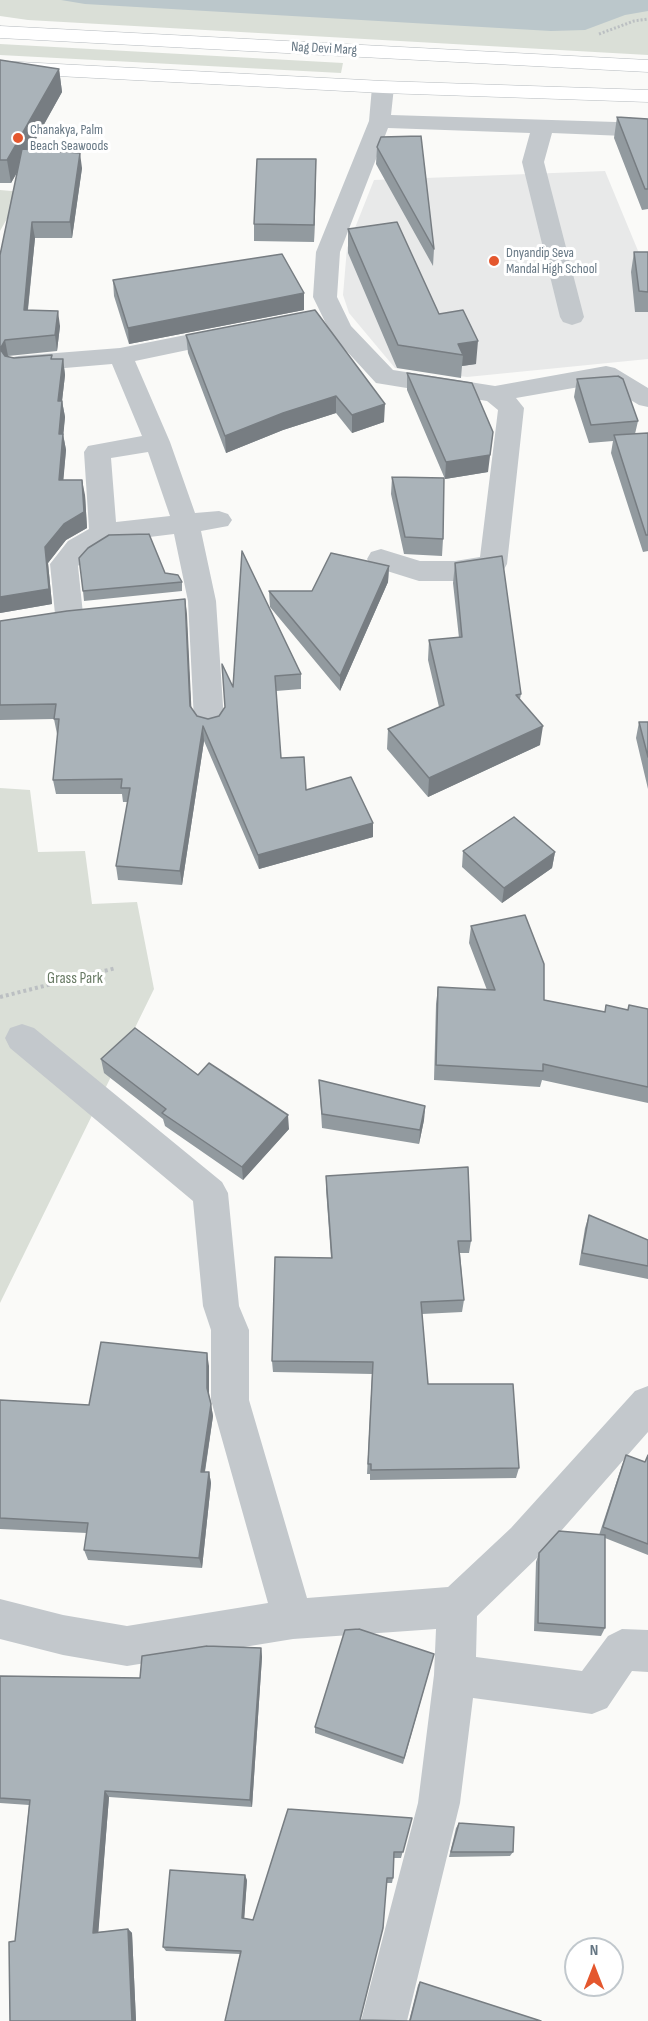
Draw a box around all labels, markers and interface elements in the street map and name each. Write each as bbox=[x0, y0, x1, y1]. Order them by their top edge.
street label: Nag Devi Marg bbox=[291, 39, 357, 59]
place label: Chanakya, Palm Beach Seawoods bbox=[30, 122, 108, 154]
marker: Chanakya, Palm Beach Seawoods bbox=[11, 131, 25, 145]
place label: Dnyandip Seva Mandal High School bbox=[506, 245, 597, 278]
marker: Dnyandip Seva Mandal High School bbox=[487, 254, 501, 268]
park label: Grass Park bbox=[47, 969, 103, 989]
north arrow bbox=[564, 1937, 624, 1997]
text: N bbox=[590, 1941, 598, 1960]

